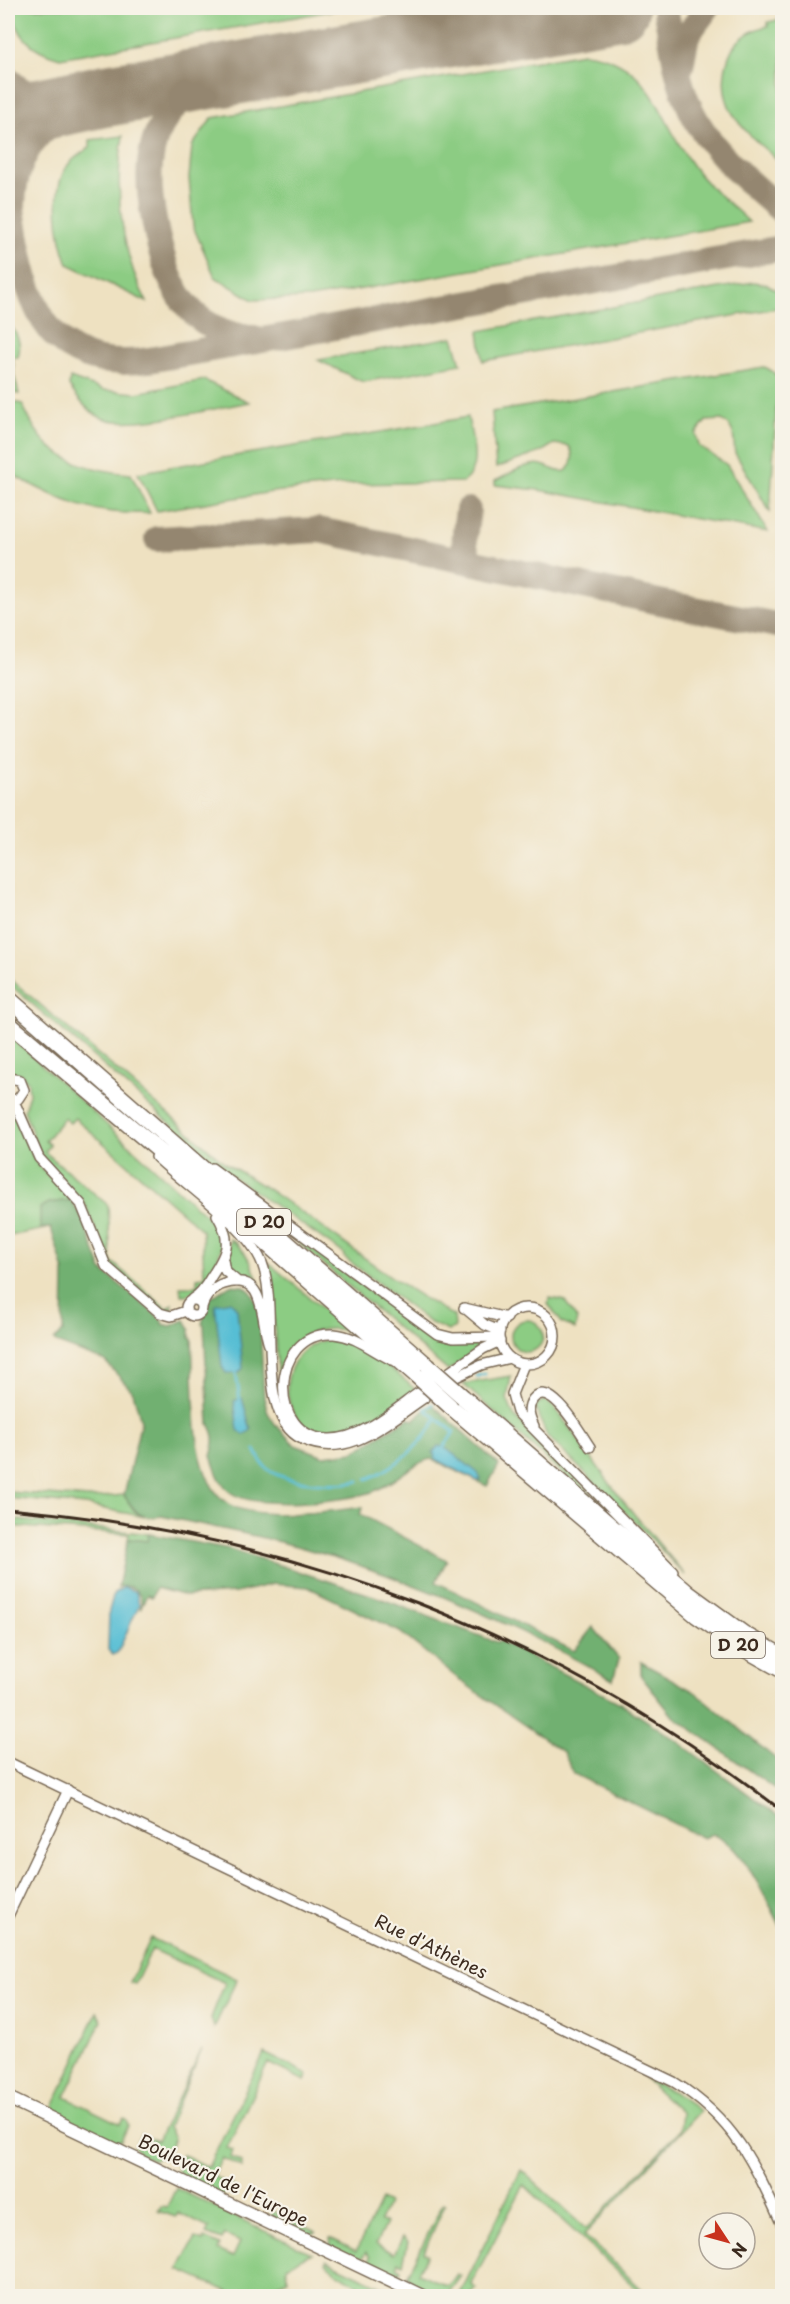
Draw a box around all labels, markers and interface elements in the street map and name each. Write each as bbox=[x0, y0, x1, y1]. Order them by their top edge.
road number: D 20 bbox=[237, 1209, 291, 1235]
road number: D 20 bbox=[711, 1632, 765, 1658]
street label: Rue d'Athènes bbox=[371, 1907, 493, 1985]
street label: Boulevard de l'Europe bbox=[134, 2127, 313, 2233]
north arrow bbox=[697, 2211, 757, 2271]
text: N bbox=[727, 2238, 753, 2263]

